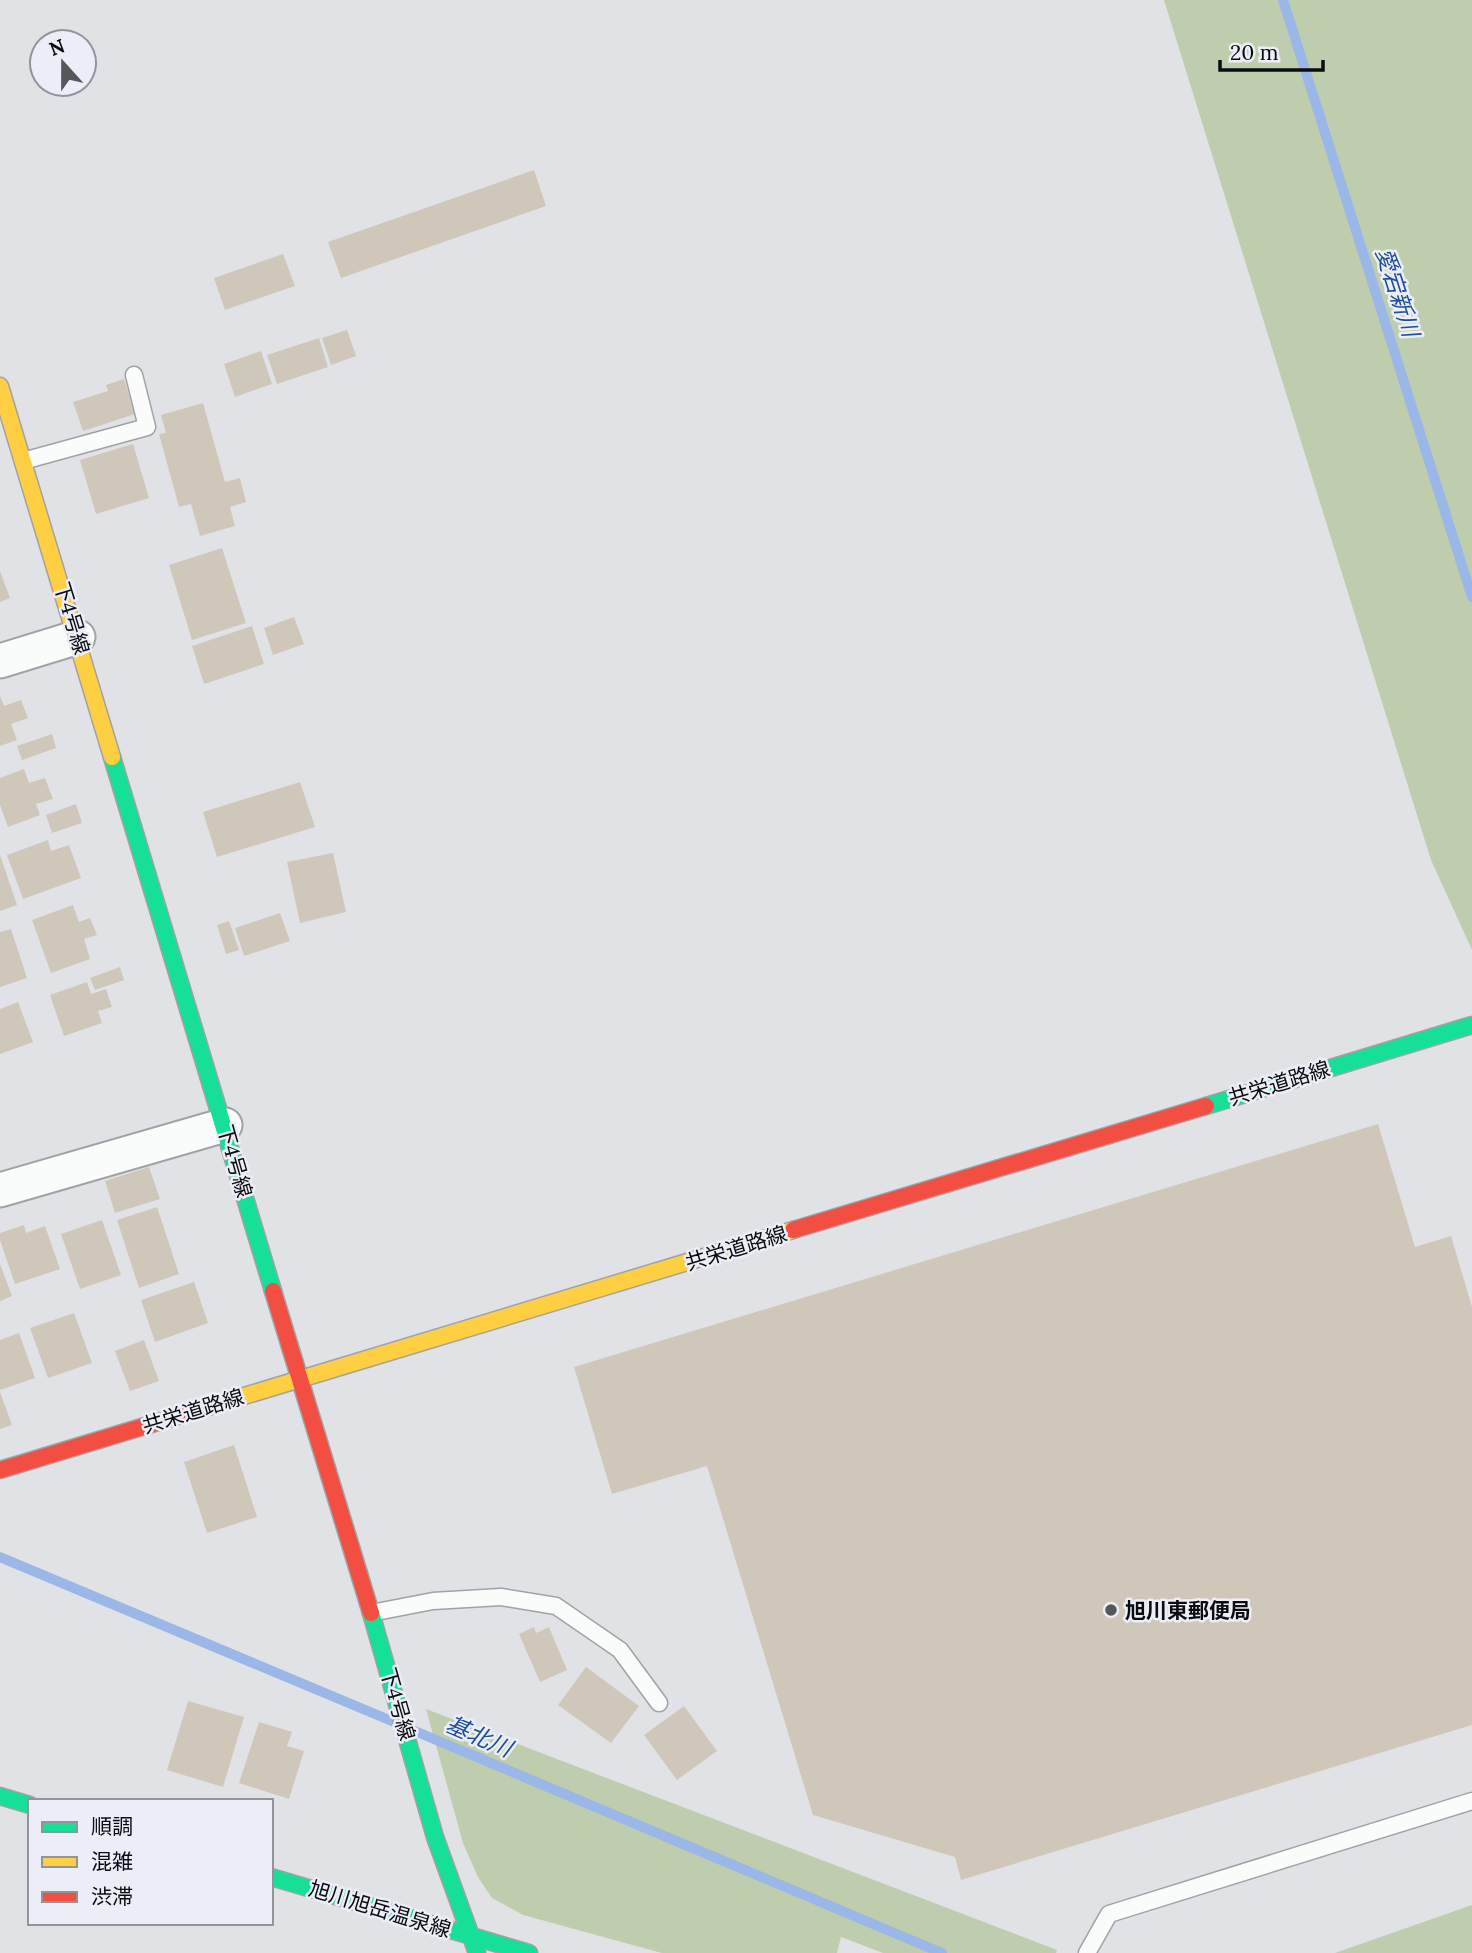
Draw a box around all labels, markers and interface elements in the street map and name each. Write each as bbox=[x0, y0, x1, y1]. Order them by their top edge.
north arrow bbox=[28, 28, 98, 98]
scale bar bbox=[1220, 28, 1323, 72]
text: N bbox=[46, 33, 68, 61]
text: 20 m bbox=[1230, 39, 1279, 66]
water label: 愛宕新川 bbox=[1370, 244, 1427, 343]
street label: 下4号線 bbox=[48, 578, 96, 658]
street label: 共栄道路線 bbox=[1225, 1055, 1333, 1111]
street label: 下4号線 bbox=[212, 1122, 258, 1200]
street label: 共栄道路線 bbox=[682, 1220, 790, 1276]
street label: 共栄道路線 bbox=[139, 1383, 247, 1439]
place label: 旭川東郵便局 bbox=[1125, 1597, 1251, 1624]
marker: 旭川東郵便局 bbox=[1103, 1602, 1119, 1618]
street label: 下4号線 bbox=[375, 1665, 421, 1743]
water label: 基北川 bbox=[442, 1709, 519, 1764]
legend bbox=[28, 1799, 273, 1925]
text: 順調 bbox=[91, 1813, 133, 1840]
text: 混雑 bbox=[91, 1848, 133, 1875]
street label: 旭川旭岳温泉線 bbox=[306, 1875, 454, 1943]
text: 渋滞 bbox=[91, 1883, 133, 1910]

